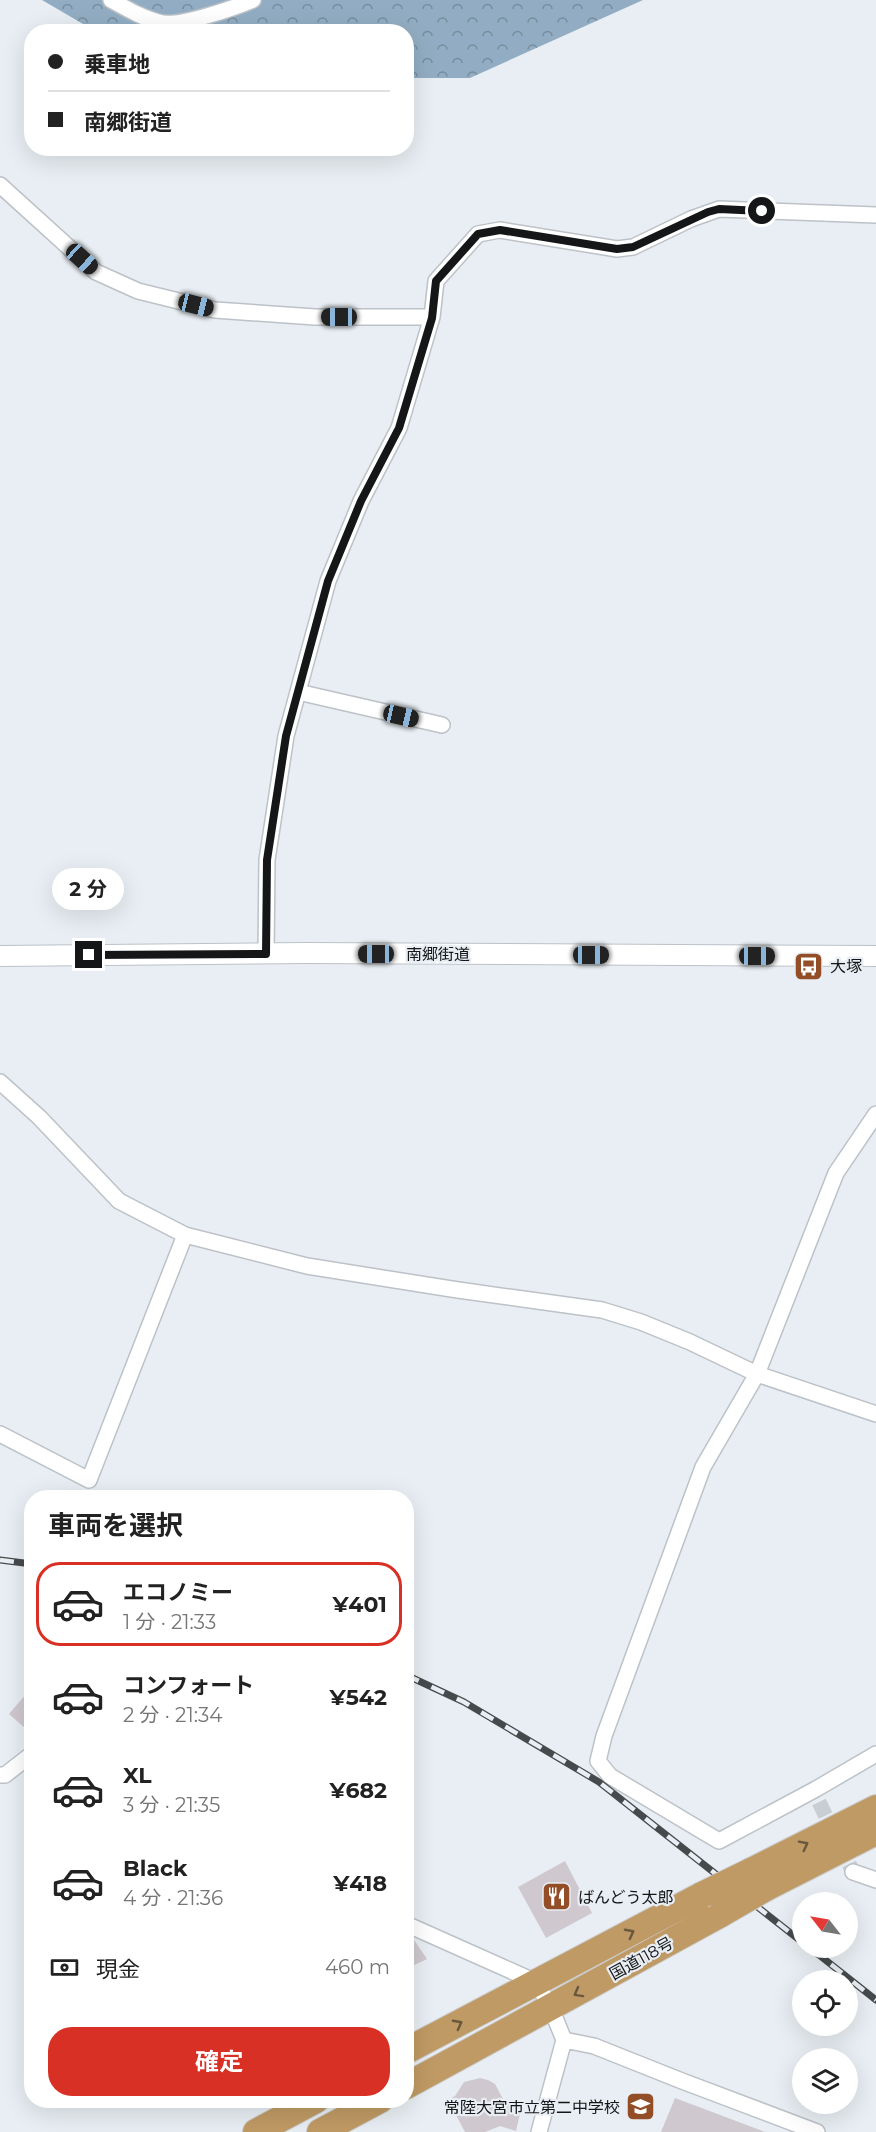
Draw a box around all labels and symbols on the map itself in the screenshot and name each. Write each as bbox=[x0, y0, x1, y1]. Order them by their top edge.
route start bbox=[748, 197, 775, 224]
car bbox=[63, 240, 101, 278]
car bbox=[176, 292, 216, 318]
car bbox=[321, 308, 357, 326]
car bbox=[381, 703, 421, 729]
callout: 2 分 bbox=[53, 868, 125, 910]
route end bbox=[75, 941, 102, 968]
car bbox=[358, 945, 394, 963]
street label: 南郷街道 bbox=[406, 945, 470, 964]
car bbox=[573, 946, 609, 964]
car bbox=[739, 947, 775, 965]
bus stop icon: 大塚 bbox=[793, 950, 825, 982]
place label: 大塚 bbox=[830, 957, 862, 976]
one-way arrow bbox=[797, 1841, 808, 1852]
restaurant icon: ばんどう太郎 bbox=[541, 1881, 573, 1913]
place label: ばんどう太郎 bbox=[578, 1888, 674, 1907]
north arrow bbox=[792, 1892, 858, 1958]
one-way arrow bbox=[624, 1928, 635, 1940]
street label: 国道118号 bbox=[606, 1933, 676, 1984]
one-way arrow bbox=[574, 1986, 584, 1998]
one-way arrow bbox=[452, 2020, 462, 2031]
school or university icon: 常陸大宮市立第二中学校 bbox=[625, 2091, 657, 2123]
place label: 常陸大宮市立第二中学校 bbox=[444, 2098, 620, 2117]

